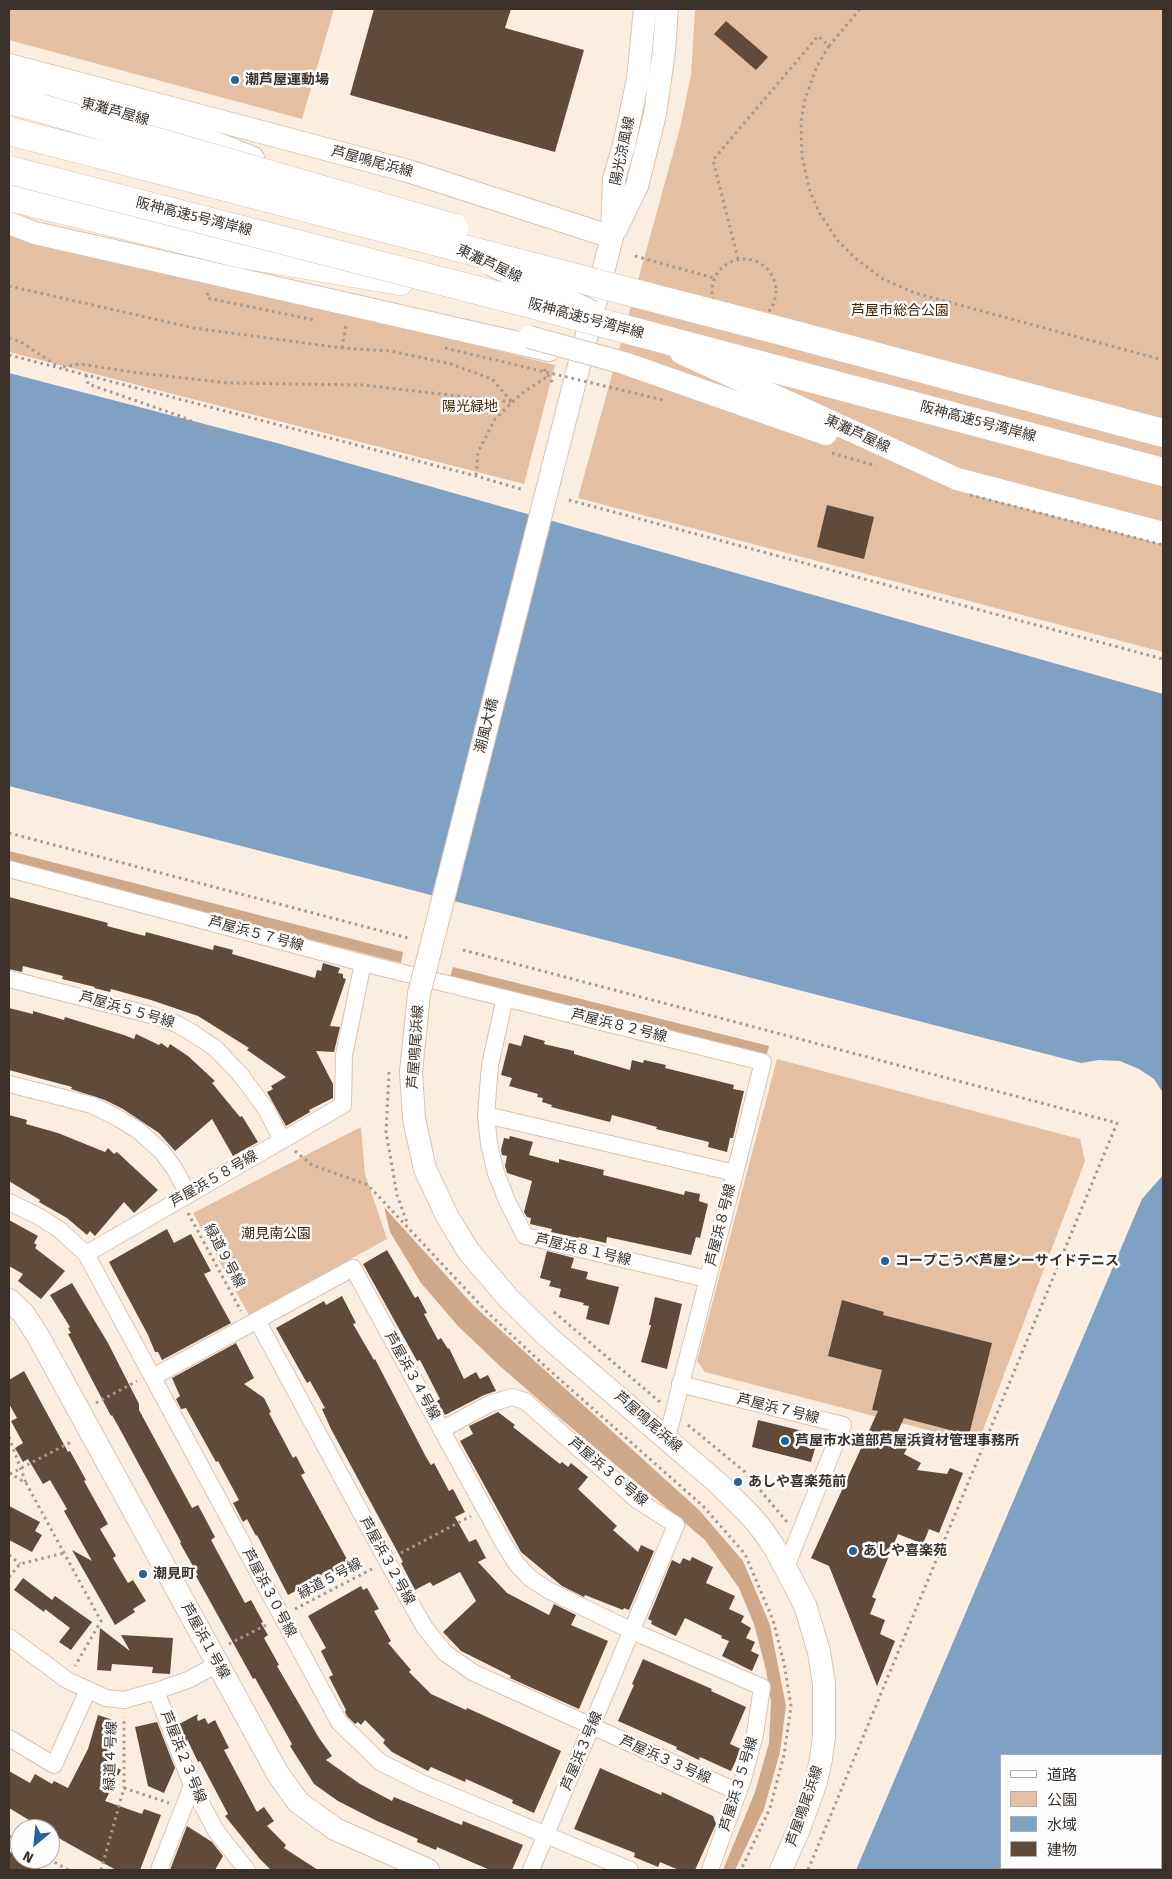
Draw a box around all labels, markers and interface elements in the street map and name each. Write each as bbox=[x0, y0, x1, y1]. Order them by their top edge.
place label: 潮芦屋運動場 bbox=[245, 72, 329, 88]
marker: 潮芦屋運動場 bbox=[229, 74, 241, 86]
street label: 東灘芦屋線 bbox=[79, 95, 151, 129]
street label: 陽光涼風線 bbox=[608, 115, 638, 187]
street label: 芦屋鳴尾浜線 bbox=[329, 143, 415, 181]
street label: 阪神高速5号湾岸線 bbox=[134, 194, 254, 240]
street label: 東灘芦屋線 bbox=[454, 242, 524, 286]
street label: 阪神高速5号湾岸線 bbox=[526, 295, 646, 343]
park label: 芦屋市総合公園 bbox=[851, 303, 949, 319]
street label: 阪神高速5号湾岸線 bbox=[918, 398, 1038, 446]
park label: 陽光緑地 bbox=[442, 399, 498, 415]
street label: 東灘芦屋線 bbox=[822, 412, 892, 456]
street label: 潮風大橋 bbox=[472, 697, 502, 755]
street label: 芦屋浜５７号線 bbox=[206, 913, 306, 955]
street label: 芦屋浜５５号線 bbox=[78, 988, 176, 1032]
street label: 芦屋鳴尾浜線 bbox=[405, 1005, 427, 1089]
street label: 芦屋浜８２号線 bbox=[569, 1006, 669, 1046]
street label: 芦屋浜５８号線 bbox=[167, 1147, 261, 1211]
street label: 芦屋浜８号線 bbox=[703, 1182, 739, 1268]
street label: 緑道９号線 bbox=[200, 1221, 248, 1291]
park label: 潮見南公園 bbox=[241, 1226, 311, 1242]
street label: 芦屋浜８１号線 bbox=[533, 1231, 633, 1269]
place label: コープこうべ芦屋シーサイドテニス bbox=[895, 1253, 1119, 1269]
marker: コープこうべ芦屋シーサイドテニス bbox=[879, 1255, 891, 1267]
street label: 芦屋浜３４号線 bbox=[381, 1329, 443, 1423]
street label: 芦屋鳴尾浜線 bbox=[611, 1388, 685, 1456]
street label: 芦屋浜７号線 bbox=[735, 1391, 821, 1427]
place label: 芦屋市水道部芦屋浜資材管理事務所 bbox=[795, 1433, 1019, 1449]
street label: 芦屋浜３６号線 bbox=[565, 1434, 651, 1510]
marker: 芦屋市水道部芦屋浜資材管理事務所 bbox=[779, 1435, 791, 1447]
place label: あしや喜楽苑前 bbox=[748, 1474, 846, 1490]
marker: あしや喜楽苑前 bbox=[732, 1476, 744, 1488]
street label: 芦屋浜３２号線 bbox=[356, 1514, 418, 1608]
place label: あしや喜楽苑 bbox=[863, 1543, 947, 1559]
marker: あしや喜楽苑 bbox=[847, 1545, 859, 1557]
street label: 芦屋浜３０号線 bbox=[239, 1546, 299, 1640]
street label: 緑道５号線 bbox=[295, 1555, 365, 1603]
place label: 潮見町 bbox=[153, 1566, 195, 1582]
marker: 潮見町 bbox=[137, 1568, 149, 1580]
street label: 芦屋浜１号線 bbox=[177, 1600, 233, 1682]
street label: 芦屋浜２３号線 bbox=[157, 1708, 209, 1806]
street label: 芦屋浜３号線 bbox=[558, 1709, 606, 1793]
street label: 緑道４号線 bbox=[101, 1721, 121, 1791]
street label: 芦屋浜３３号線 bbox=[617, 1732, 713, 1788]
street label: 芦屋浜３５号線 bbox=[717, 1735, 761, 1833]
legend bbox=[1000, 1754, 1162, 1869]
street label: 芦屋鳴尾浜線 bbox=[783, 1764, 827, 1848]
text: 道路 bbox=[1047, 1766, 1077, 1784]
text: 公園 bbox=[1047, 1791, 1077, 1809]
text: 水域 bbox=[1047, 1816, 1077, 1834]
north arrow bbox=[10, 1819, 60, 1869]
text: 建物 bbox=[1047, 1841, 1077, 1859]
text: N bbox=[20, 1847, 36, 1866]

